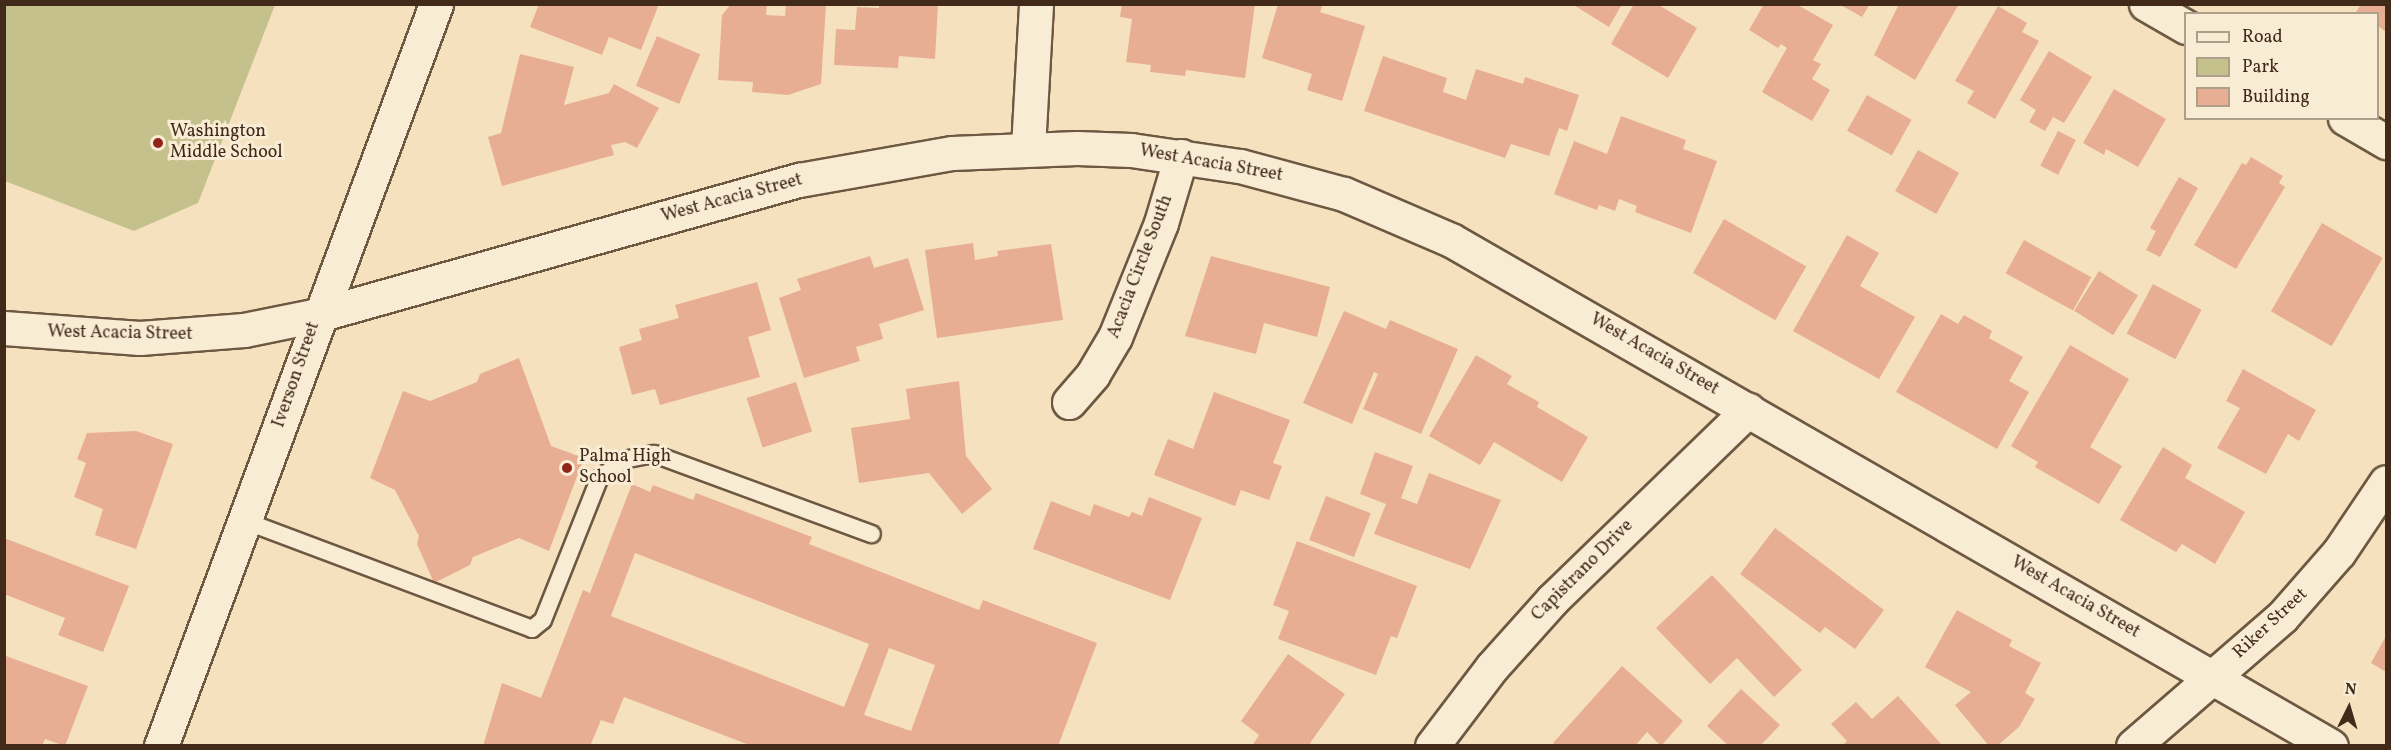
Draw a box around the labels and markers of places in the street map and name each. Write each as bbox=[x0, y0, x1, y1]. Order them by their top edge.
place label: Washington Middle School bbox=[170, 122, 283, 164]
marker: Washington Middle School bbox=[151, 136, 165, 150]
place label: Palma High School bbox=[579, 447, 671, 490]
marker: Palma High School bbox=[560, 461, 574, 475]

